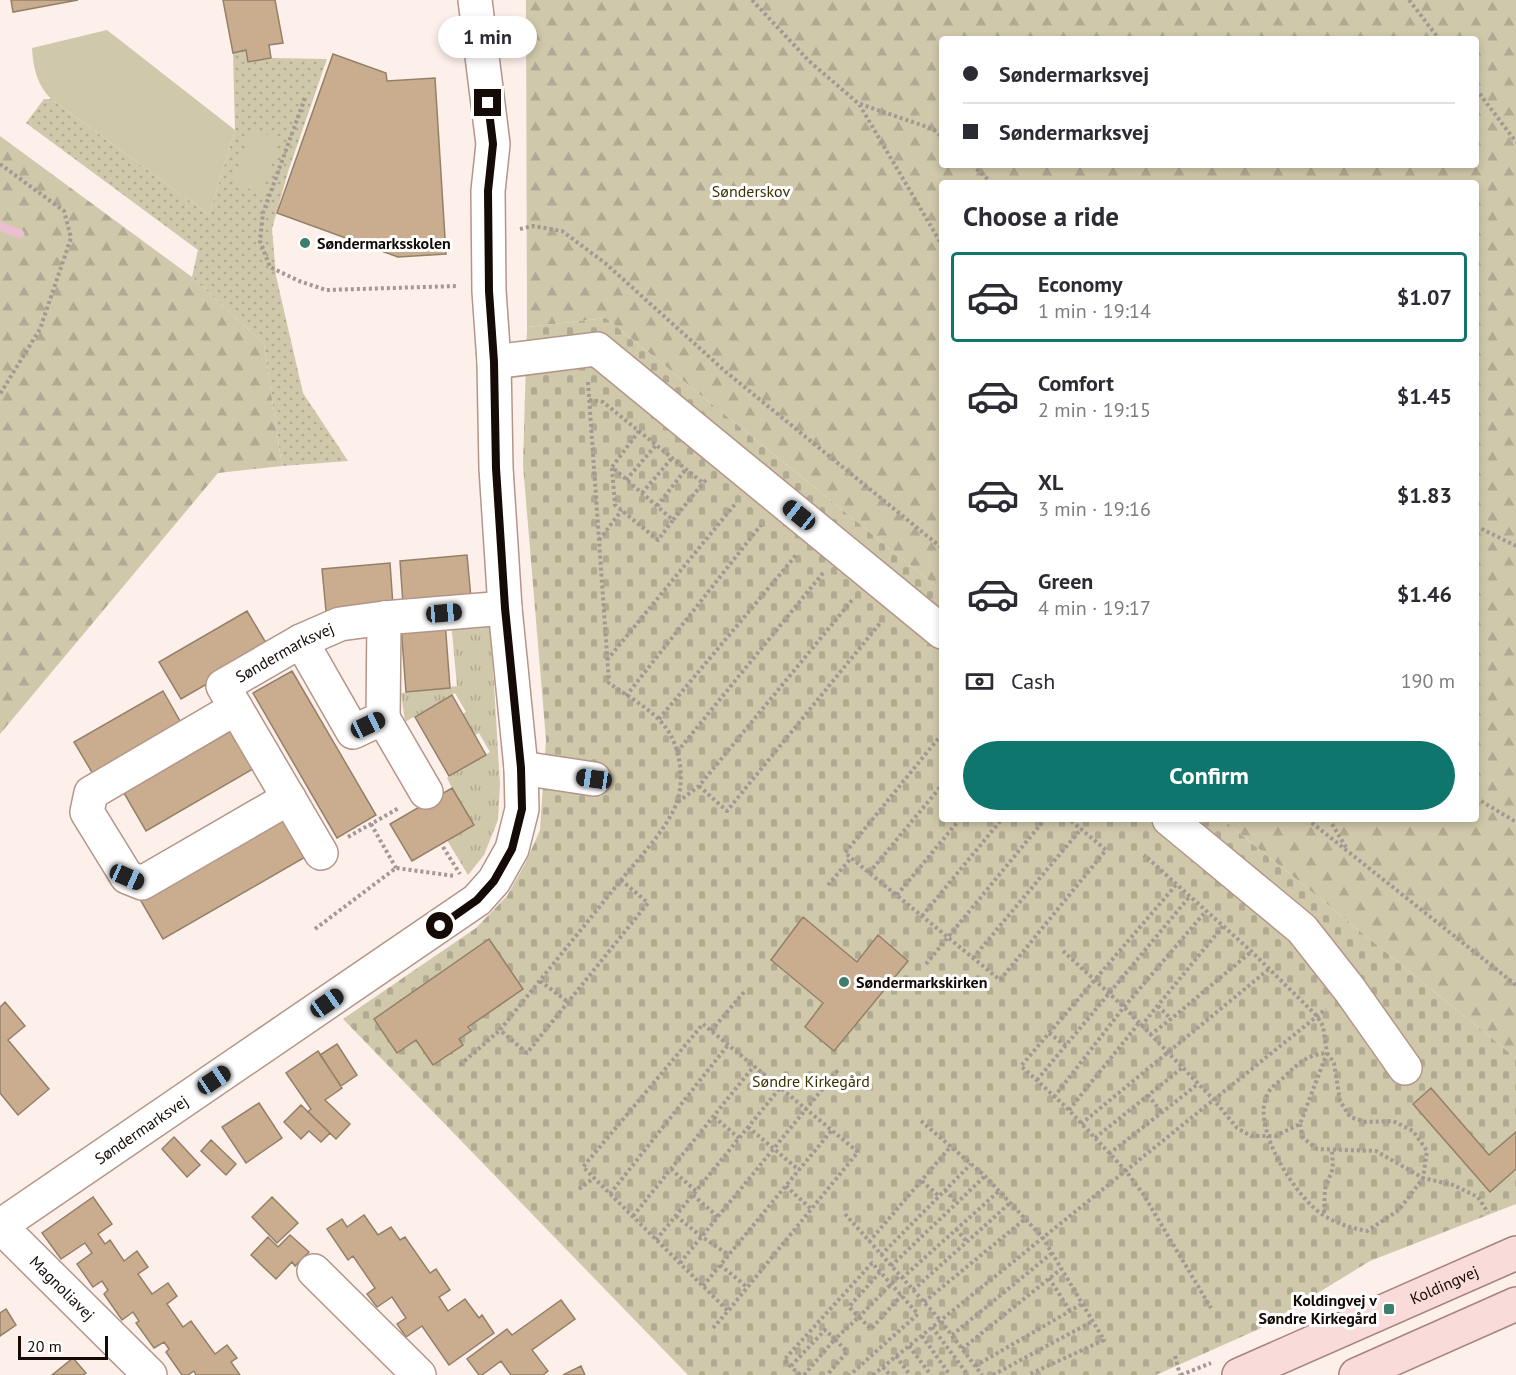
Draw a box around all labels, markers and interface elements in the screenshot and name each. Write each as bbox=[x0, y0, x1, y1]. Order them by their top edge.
callout: 1 min bbox=[438, 16, 538, 58]
text: 1 min bbox=[463, 24, 512, 50]
text: Søndermarksvej bbox=[999, 60, 1149, 88]
route end bbox=[474, 89, 501, 116]
text: Søndermarksvej bbox=[999, 118, 1149, 146]
park label: Sønderskov bbox=[712, 181, 790, 201]
text: Choose a ride bbox=[963, 199, 1119, 233]
place label: Søndermarksskolen bbox=[317, 233, 451, 253]
marker: Søndermarksskolen bbox=[298, 236, 312, 250]
icon: car bbox=[966, 270, 1020, 324]
text: Economy bbox=[1038, 270, 1122, 298]
text: $1.07 bbox=[1397, 283, 1452, 311]
text: 1 min · 19:14 bbox=[1038, 298, 1151, 324]
icon: car bbox=[966, 369, 1020, 423]
text: Comfort bbox=[1038, 369, 1114, 397]
text: $1.45 bbox=[1397, 382, 1452, 410]
text: 2 min · 19:15 bbox=[1038, 397, 1151, 423]
icon: car bbox=[966, 468, 1020, 522]
text: XL bbox=[1038, 468, 1063, 496]
text: $1.83 bbox=[1397, 481, 1452, 509]
text: 3 min · 19:16 bbox=[1038, 496, 1151, 522]
car bbox=[779, 497, 819, 533]
icon: car bbox=[966, 567, 1020, 621]
text: Green bbox=[1038, 567, 1093, 595]
text: $1.46 bbox=[1397, 580, 1452, 608]
text: 4 min · 19:17 bbox=[1038, 595, 1151, 621]
car bbox=[425, 602, 463, 624]
street label: Søndermarksvej bbox=[232, 618, 337, 687]
icon: cash bbox=[963, 665, 996, 698]
text: Cash bbox=[1011, 667, 1055, 695]
text: 190 m bbox=[1401, 668, 1455, 694]
car bbox=[348, 709, 388, 741]
button: Confirm bbox=[963, 741, 1455, 810]
car bbox=[575, 768, 613, 790]
car bbox=[107, 861, 147, 893]
route start bbox=[426, 912, 453, 939]
place label: Søndermarkskirken bbox=[856, 972, 987, 992]
marker: Søndermarkskirken bbox=[837, 975, 851, 989]
car bbox=[307, 985, 347, 1021]
car bbox=[194, 1062, 234, 1098]
park label: Søndre Kirkegård bbox=[752, 1071, 870, 1091]
street label: Søndermarksvej bbox=[91, 1091, 192, 1168]
street label: Magnoliavej bbox=[26, 1252, 99, 1325]
street label: Koldingvej bbox=[1407, 1261, 1481, 1308]
place label: Koldingvej v Søndre Kirkegård bbox=[1259, 1290, 1377, 1328]
marker: Koldingvej v Søndre Kirkegård bbox=[1382, 1302, 1396, 1316]
scale bar bbox=[18, 1333, 108, 1360]
text: 20 m bbox=[27, 1336, 62, 1356]

